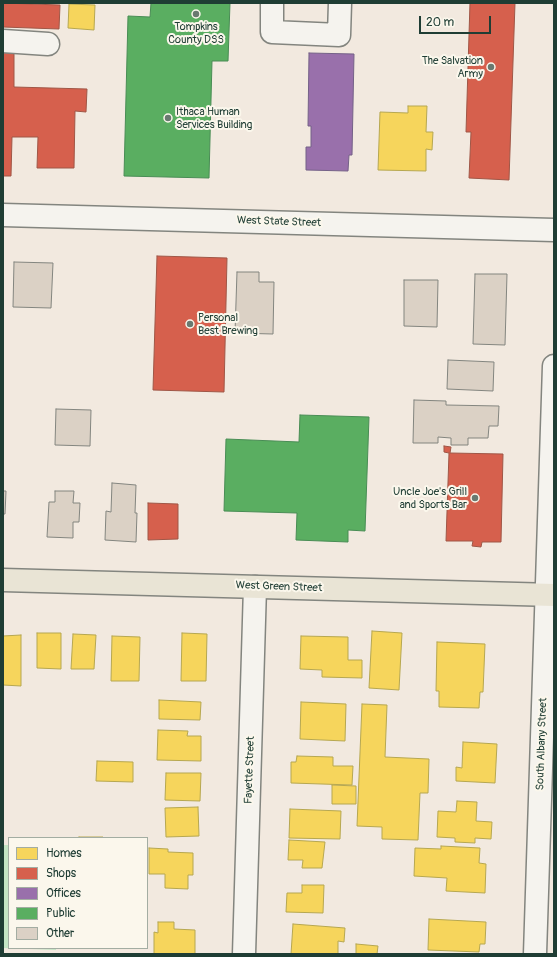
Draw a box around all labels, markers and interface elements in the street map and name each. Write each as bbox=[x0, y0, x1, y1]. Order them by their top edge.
scale bar bbox=[421, 8, 493, 34]
marker: Tompkins County DSS bbox=[191, 9, 201, 19]
text: 20 m bbox=[426, 15, 454, 30]
place label: Tompkins County DSS bbox=[168, 20, 224, 46]
place label: The Salvation Army bbox=[422, 54, 483, 80]
marker: The Salvation Army bbox=[486, 62, 496, 72]
place label: Ithaca Human Services Building bbox=[176, 105, 252, 131]
marker: Ithaca Human Services Building bbox=[163, 113, 173, 123]
street label: West State Street bbox=[237, 214, 321, 230]
place label: Personal Best Brewing bbox=[198, 311, 258, 337]
marker: Personal Best Brewing bbox=[185, 319, 195, 329]
place label: Uncle Joe's Grill and Sports Bar bbox=[393, 485, 467, 511]
marker: Uncle Joe's Grill and Sports Bar bbox=[470, 493, 480, 503]
street label: West Green Street bbox=[235, 579, 323, 595]
street label: South Albany Street bbox=[534, 697, 550, 791]
street label: Fayette Street bbox=[242, 736, 258, 804]
legend bbox=[8, 837, 148, 949]
text: Homes bbox=[46, 846, 82, 861]
text: Shops bbox=[46, 866, 76, 881]
text: Offices bbox=[46, 886, 81, 901]
text: Public bbox=[46, 906, 76, 921]
text: Other bbox=[46, 926, 74, 941]

